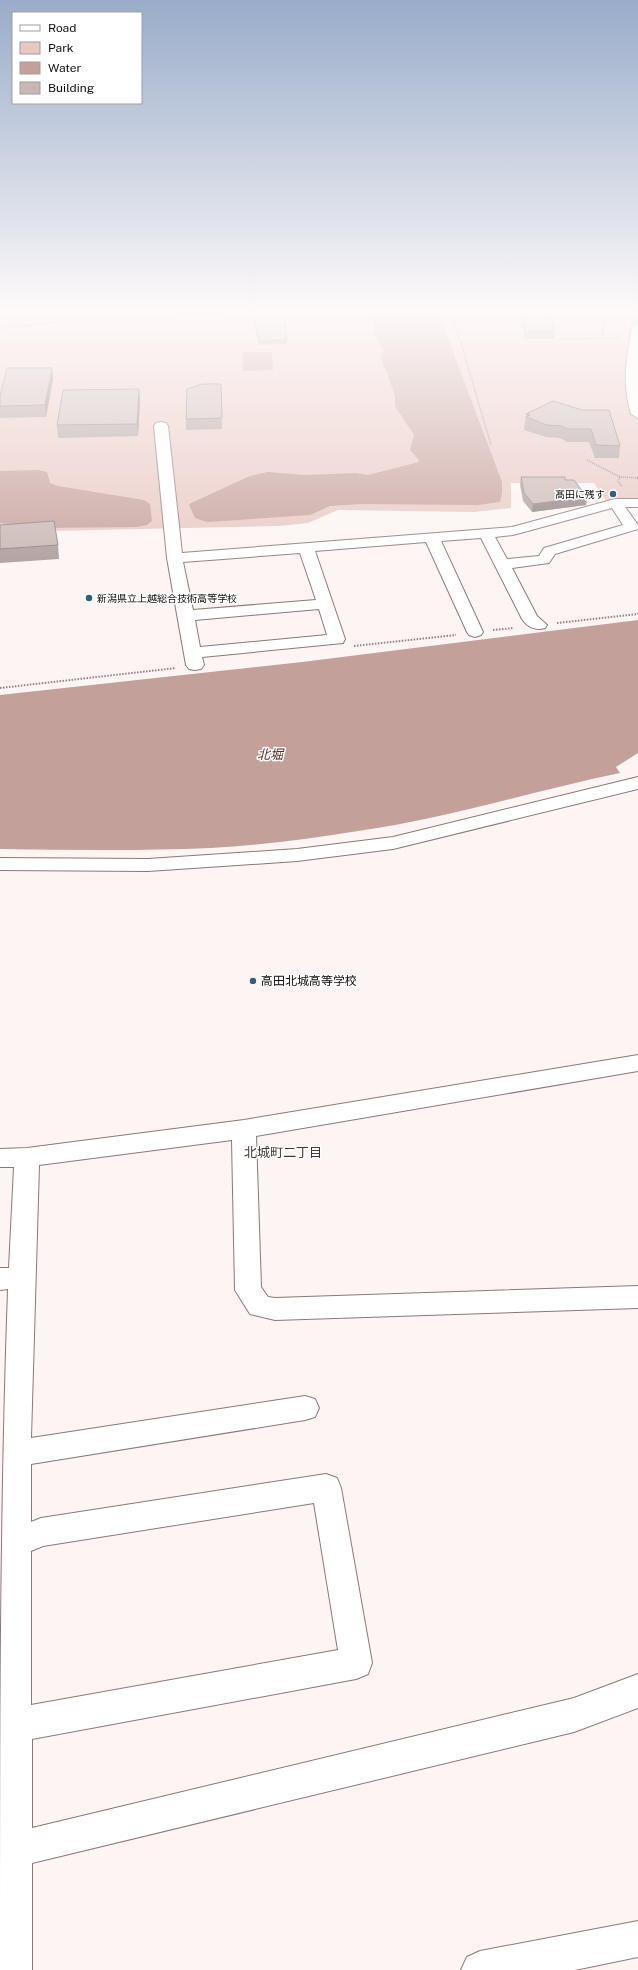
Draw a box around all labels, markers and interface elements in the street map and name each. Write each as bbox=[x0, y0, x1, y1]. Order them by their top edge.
legend bbox=[12, 12, 142, 104]
text: Road bbox=[48, 21, 76, 35]
text: Park bbox=[48, 41, 74, 55]
text: Water bbox=[48, 61, 82, 75]
text: Building bbox=[48, 81, 94, 95]
place label: 髙田に残す bbox=[555, 488, 605, 500]
marker: 髙田に残す bbox=[608, 489, 618, 499]
place label: 新潟県立上越総合技術高等学校 bbox=[97, 592, 237, 604]
marker: 新潟県立上越総合技術高等学校 bbox=[84, 593, 94, 603]
water label: 北堀 bbox=[257, 747, 285, 762]
place label: 高田北城高等学校 bbox=[261, 974, 357, 988]
marker: 高田北城高等学校 bbox=[248, 976, 258, 986]
district label: 北城町二丁目 bbox=[244, 1145, 322, 1160]

